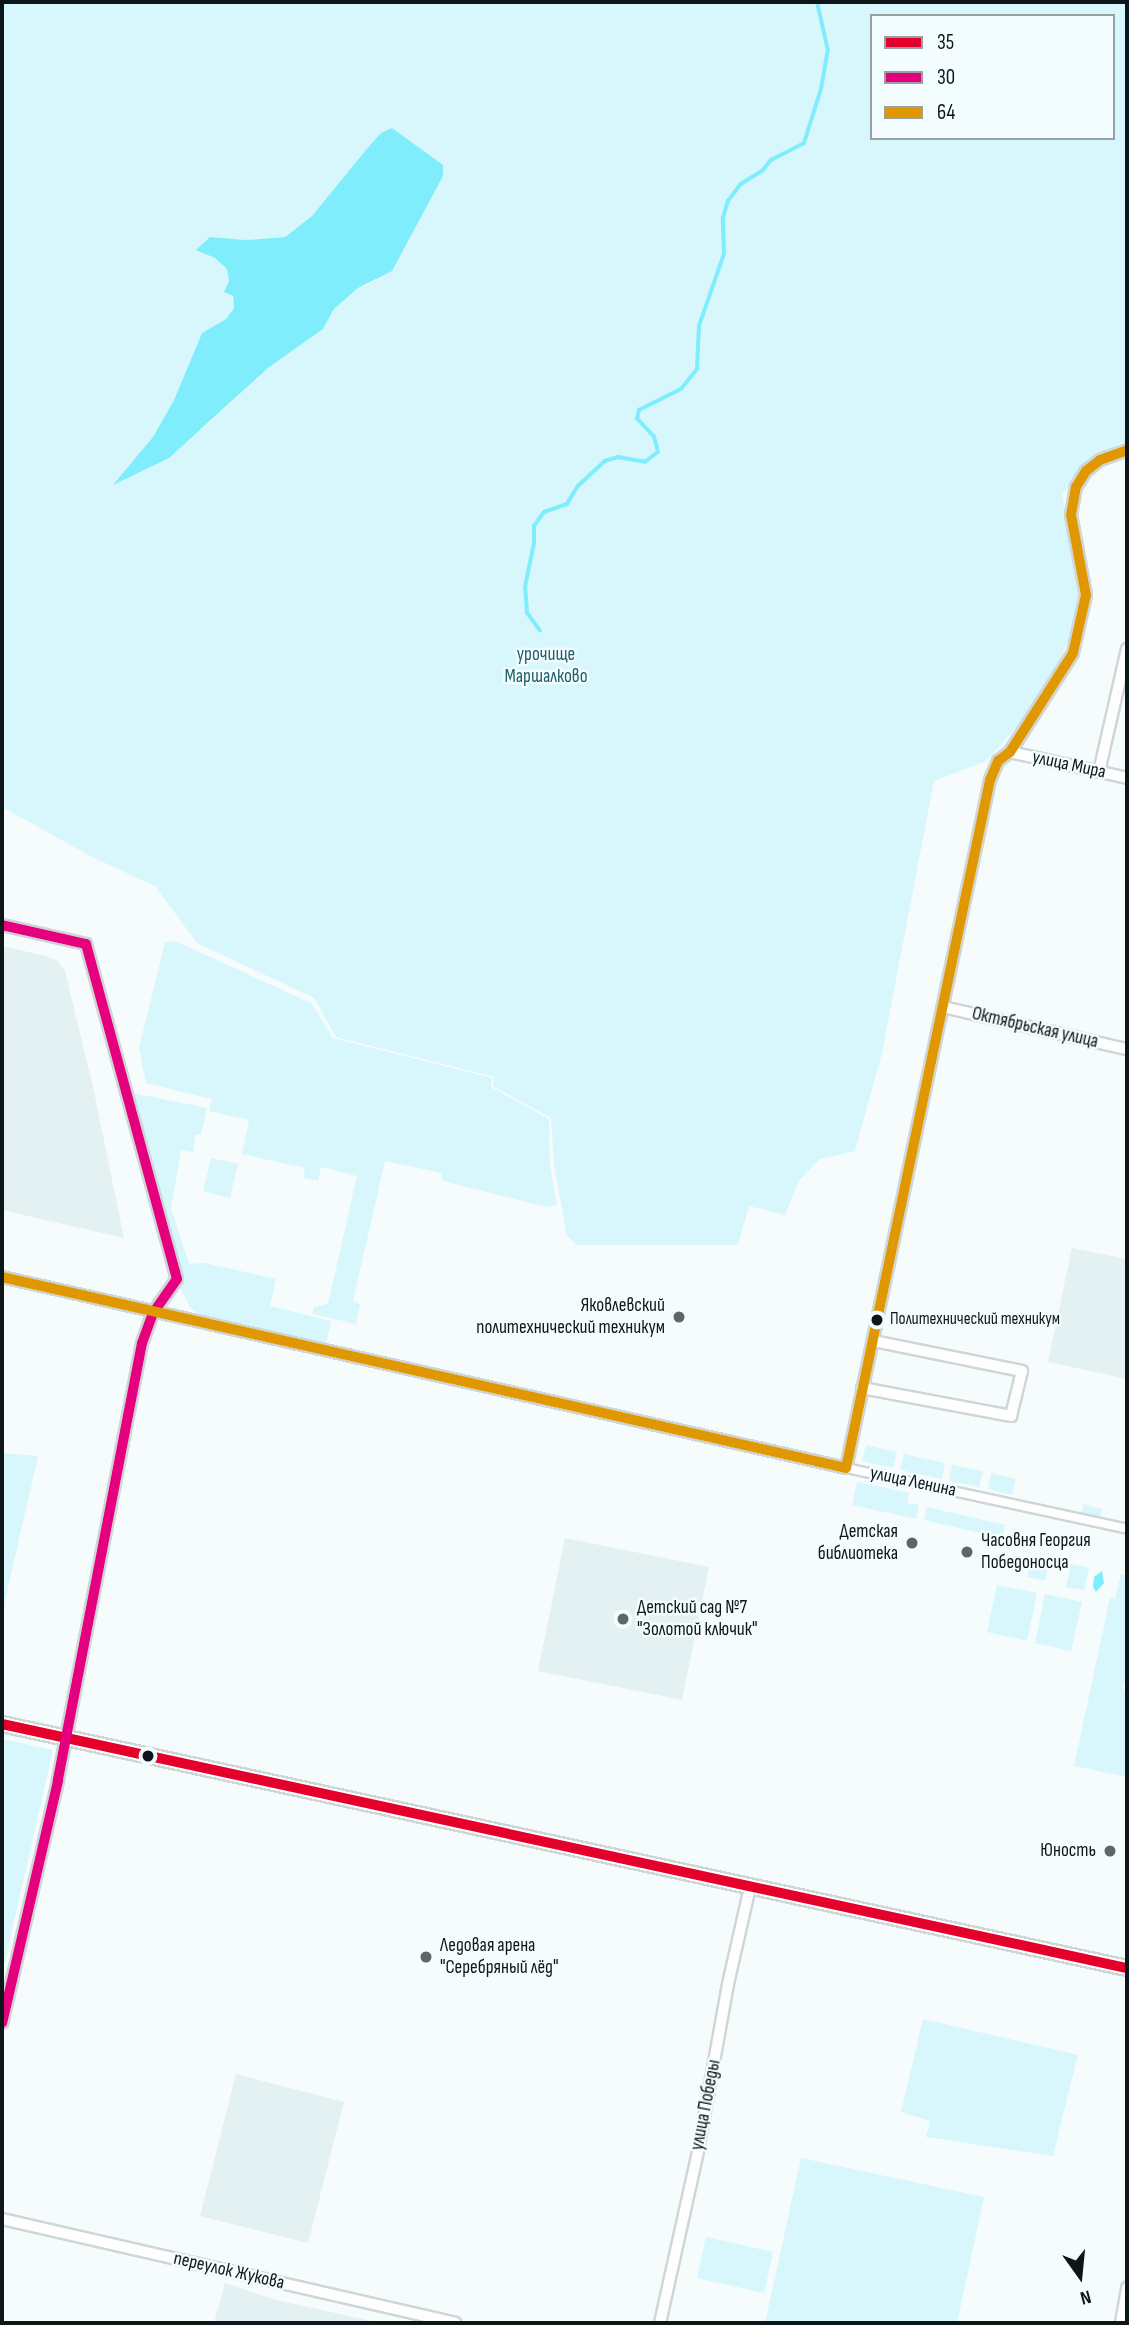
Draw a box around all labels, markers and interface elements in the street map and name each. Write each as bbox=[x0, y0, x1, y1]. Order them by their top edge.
legend bbox=[870, 14, 1115, 140]
text: 35 bbox=[937, 30, 954, 55]
text: 30 bbox=[937, 65, 955, 90]
text: 64 bbox=[937, 100, 955, 125]
park label: урочище Маршалково bbox=[504, 644, 588, 688]
street label: улица Мира bbox=[1030, 746, 1108, 784]
street label: Октябрьская улица bbox=[970, 1002, 1100, 1054]
place label: Яковлевский политехнический техникум bbox=[476, 1295, 665, 1339]
marker: Яковлевский политехнический техникум bbox=[671, 1309, 687, 1325]
place label: Политехнический техникум bbox=[890, 1310, 1060, 1330]
marker: Политехнический техникум bbox=[870, 1313, 884, 1327]
street label: улица Ленина bbox=[868, 1462, 958, 1502]
place label: Детская библиотека bbox=[818, 1521, 898, 1565]
place label: Часовня Георгия Победоносца bbox=[981, 1530, 1091, 1574]
marker: Детская библиотека bbox=[904, 1535, 920, 1551]
marker: Часовня Георгия Победоносца bbox=[959, 1544, 975, 1560]
place label: Детский сад №7 "Золотой ключик" bbox=[637, 1597, 757, 1641]
marker: Детский сад №7 "Золотой ключик" bbox=[615, 1611, 631, 1627]
unlabelled marker bbox=[141, 1749, 155, 1763]
place label: Юность bbox=[1040, 1840, 1096, 1862]
marker: Юность bbox=[1102, 1843, 1118, 1859]
place label: Ледовая арена "Серебряный лёд" bbox=[440, 1935, 558, 1979]
marker: Ледовая арена "Серебряный лёд" bbox=[418, 1949, 434, 1965]
street label: улица Победы bbox=[686, 2058, 726, 2152]
north arrow bbox=[1045, 2241, 1115, 2311]
street label: переулок Жукова bbox=[171, 2247, 287, 2295]
text: N bbox=[1078, 2284, 1093, 2309]

